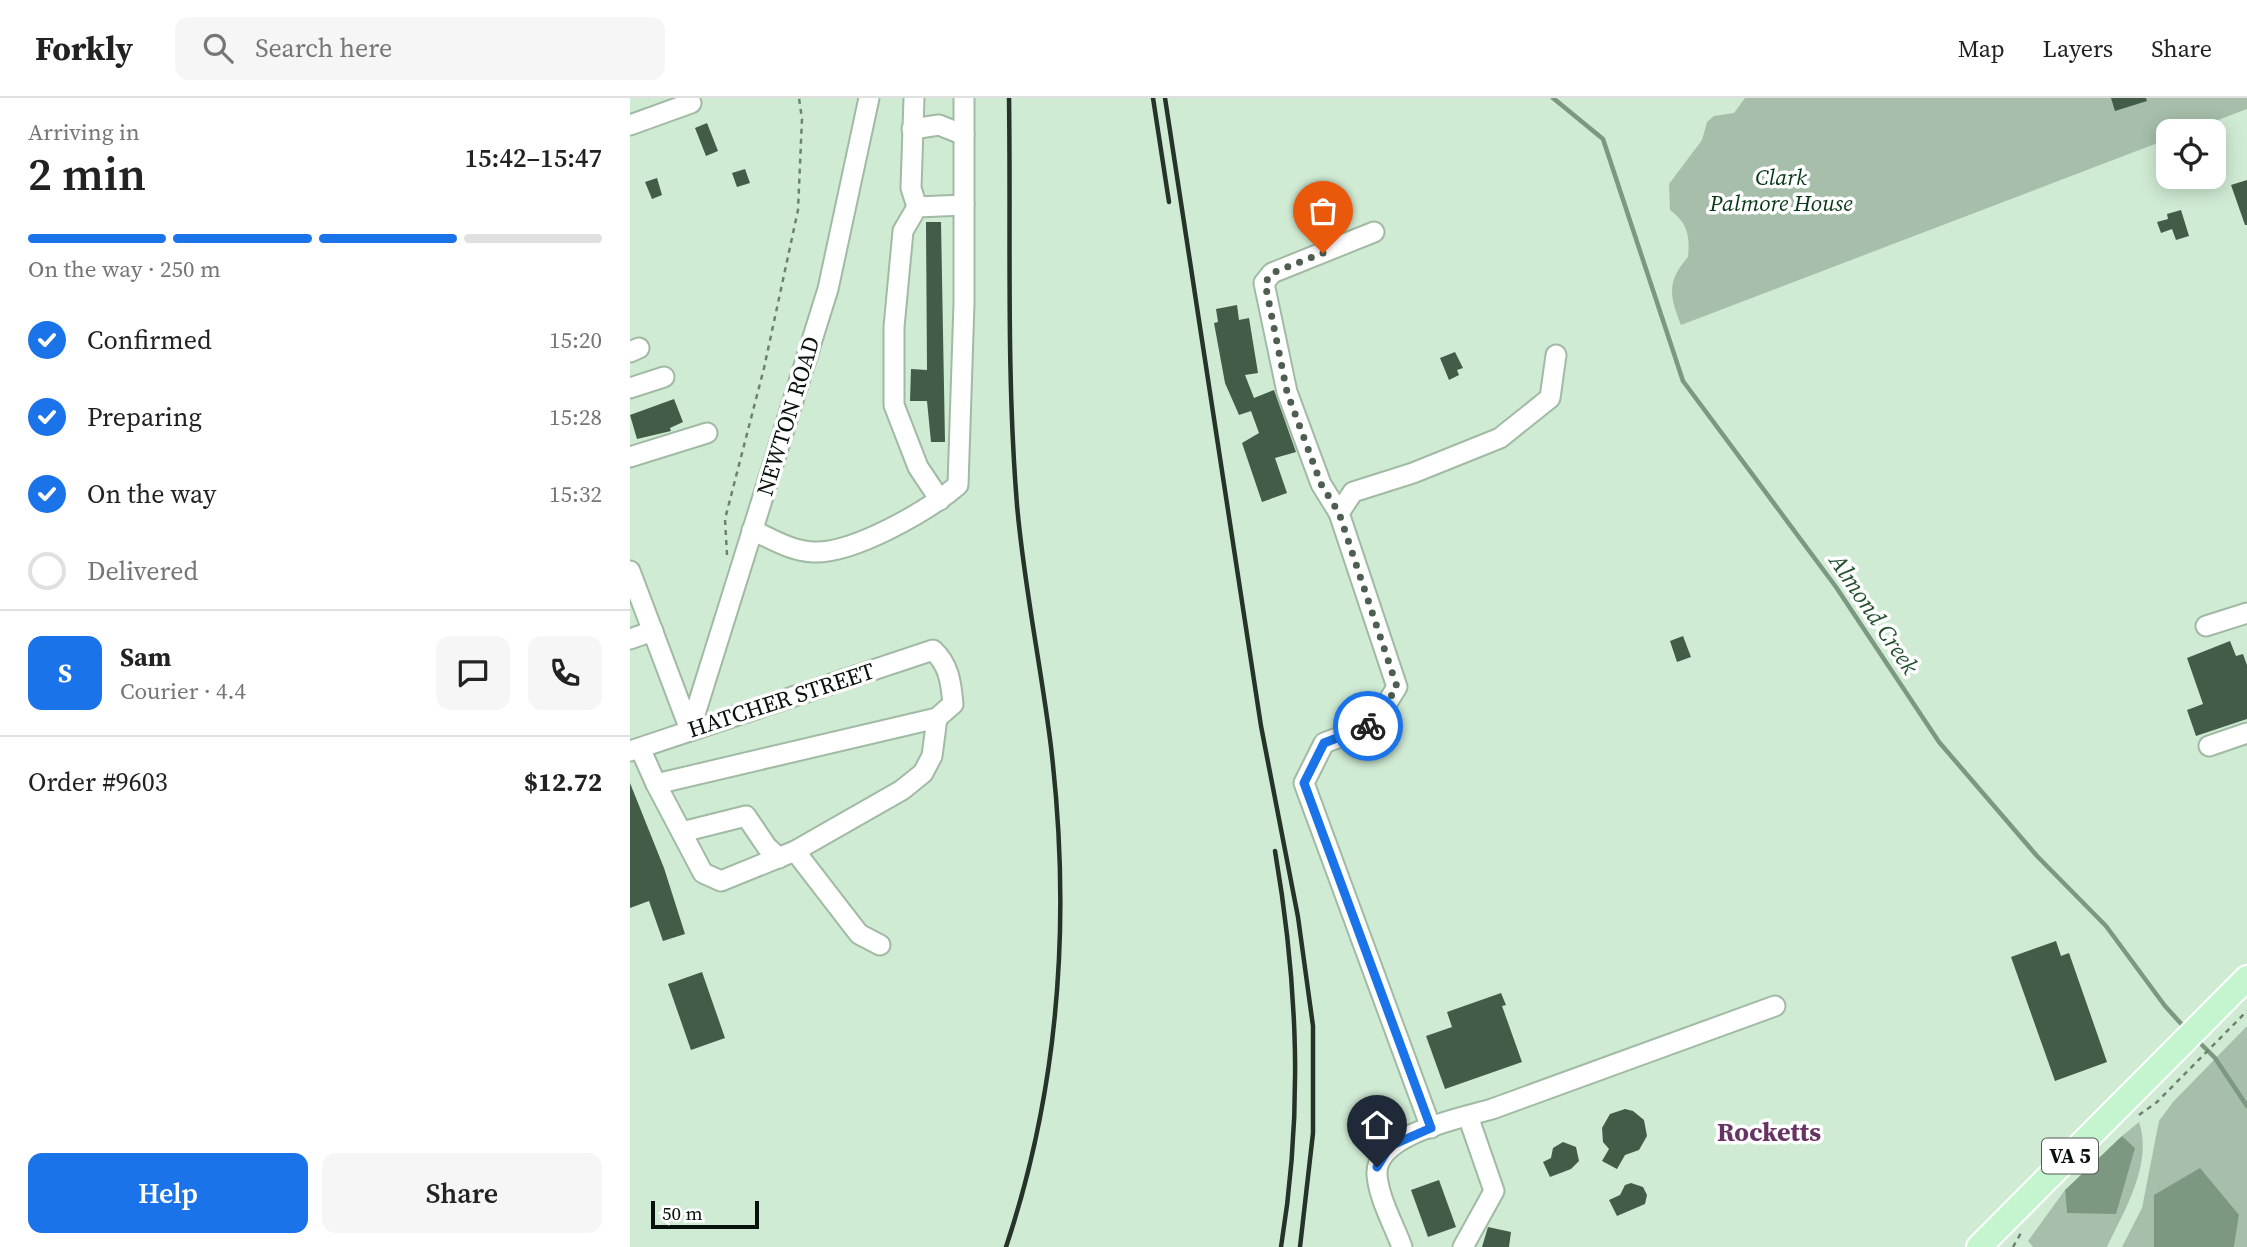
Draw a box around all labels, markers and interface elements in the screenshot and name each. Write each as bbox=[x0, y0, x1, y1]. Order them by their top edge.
search box bbox=[175, 17, 665, 80]
text: Forkly bbox=[35, 26, 133, 71]
icon: search bbox=[199, 29, 237, 67]
text: Search here bbox=[255, 30, 392, 66]
text: Map bbox=[1958, 32, 2005, 65]
text: Layers bbox=[2043, 32, 2113, 65]
text: Share bbox=[2151, 32, 2212, 65]
text: Arriving in bbox=[28, 116, 140, 148]
map controls bbox=[2156, 119, 2226, 189]
button: locate bbox=[2156, 119, 2226, 189]
text: 15:42–15:47 bbox=[465, 140, 602, 176]
text: 2 min bbox=[28, 142, 146, 205]
park label: Clark Palmore House bbox=[1709, 161, 1853, 219]
pin bbox=[1293, 181, 1353, 253]
icon: bag bbox=[1304, 192, 1342, 230]
text: On the way · 250 m bbox=[28, 253, 221, 285]
icon: check bbox=[28, 321, 66, 359]
text: Confirmed bbox=[87, 322, 212, 358]
text: 15:20 bbox=[549, 324, 602, 356]
street label: NEWTON ROAD bbox=[749, 332, 827, 500]
icon: check bbox=[28, 398, 66, 436]
text: Preparing bbox=[87, 399, 202, 435]
text: 15:28 bbox=[549, 401, 602, 433]
icon: check bbox=[28, 475, 66, 513]
text: On the way bbox=[87, 476, 216, 512]
text: 15:32 bbox=[549, 478, 602, 510]
water label: Almond Creek bbox=[1821, 545, 1927, 681]
text: Delivered bbox=[87, 553, 198, 589]
button: chat bbox=[436, 636, 510, 710]
button: phone bbox=[528, 636, 602, 710]
text: Sam bbox=[120, 639, 171, 675]
text: S bbox=[58, 655, 72, 691]
street label: HATCHER STREET bbox=[684, 655, 879, 745]
text: Courier · 4.4 bbox=[120, 675, 246, 707]
courier bbox=[1333, 691, 1403, 761]
icon: bike bbox=[1349, 707, 1387, 745]
text: Order #9603 bbox=[28, 764, 168, 800]
text: $12.72 bbox=[524, 764, 602, 800]
pin bbox=[1347, 1095, 1407, 1167]
icon: home bbox=[1358, 1106, 1396, 1144]
district label: Rocketts bbox=[1717, 1114, 1821, 1150]
road number: VA 5 bbox=[2042, 1138, 2098, 1174]
button: Help bbox=[28, 1153, 308, 1233]
button: Share bbox=[322, 1153, 602, 1233]
scale bar bbox=[651, 1198, 760, 1230]
text: 50 m bbox=[662, 1200, 703, 1226]

